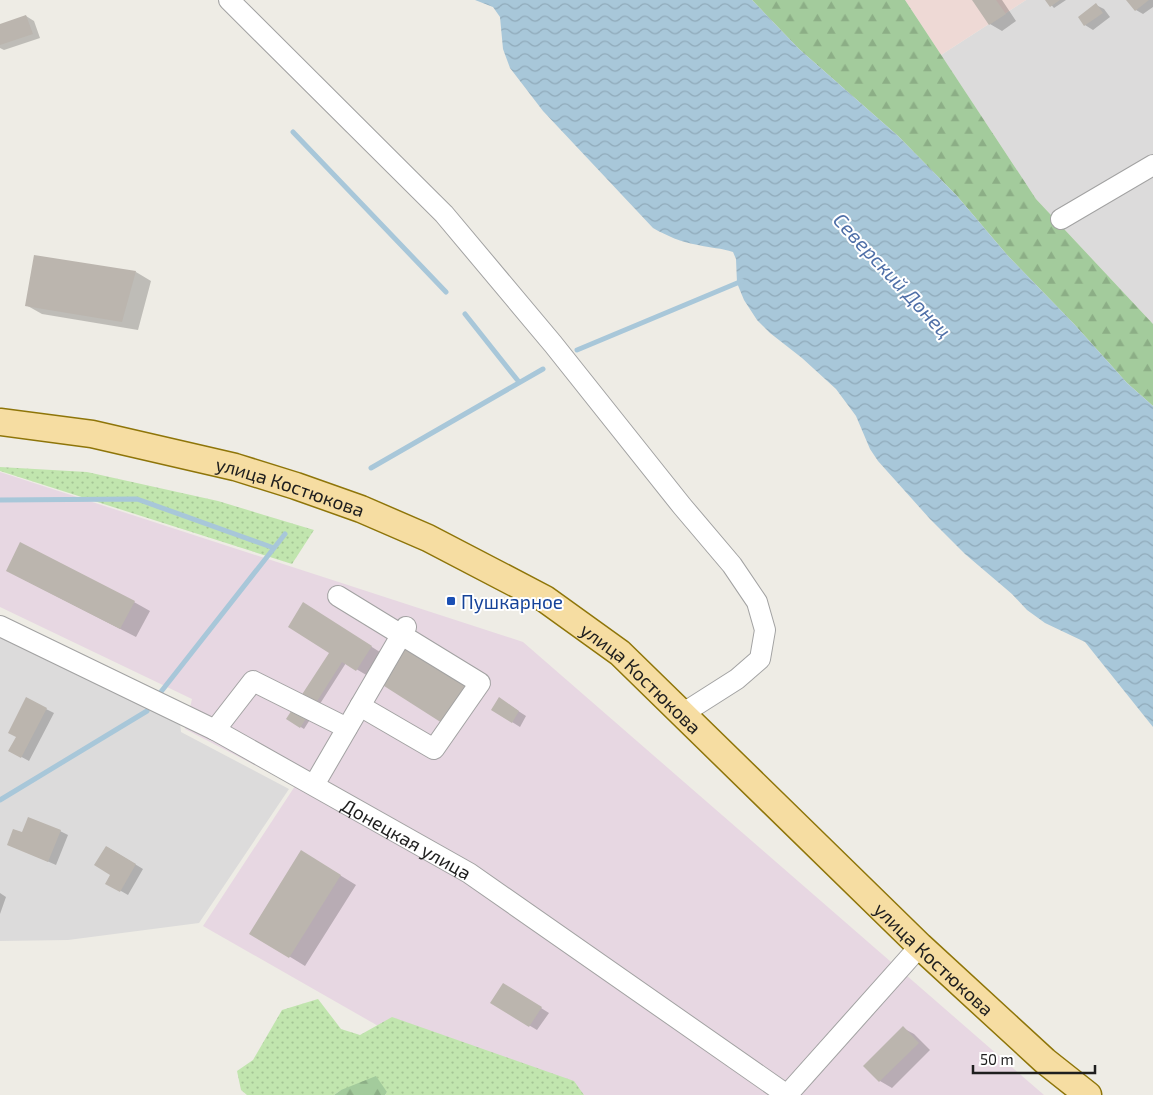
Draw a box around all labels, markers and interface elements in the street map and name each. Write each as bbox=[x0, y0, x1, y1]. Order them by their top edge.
water label: Северский Донец bbox=[829, 207, 957, 343]
street label: улица Костюкова bbox=[214, 451, 368, 521]
place label: Пушкарное bbox=[461, 590, 563, 614]
marker: Пушкарное bbox=[445, 595, 457, 607]
street label: улица Костюкова bbox=[576, 617, 707, 738]
street label: Донецкая улица bbox=[338, 792, 476, 884]
street label: улица Костюкова bbox=[869, 897, 999, 1020]
scale bar bbox=[973, 1042, 1096, 1074]
text: 50 m bbox=[980, 1050, 1014, 1068]

